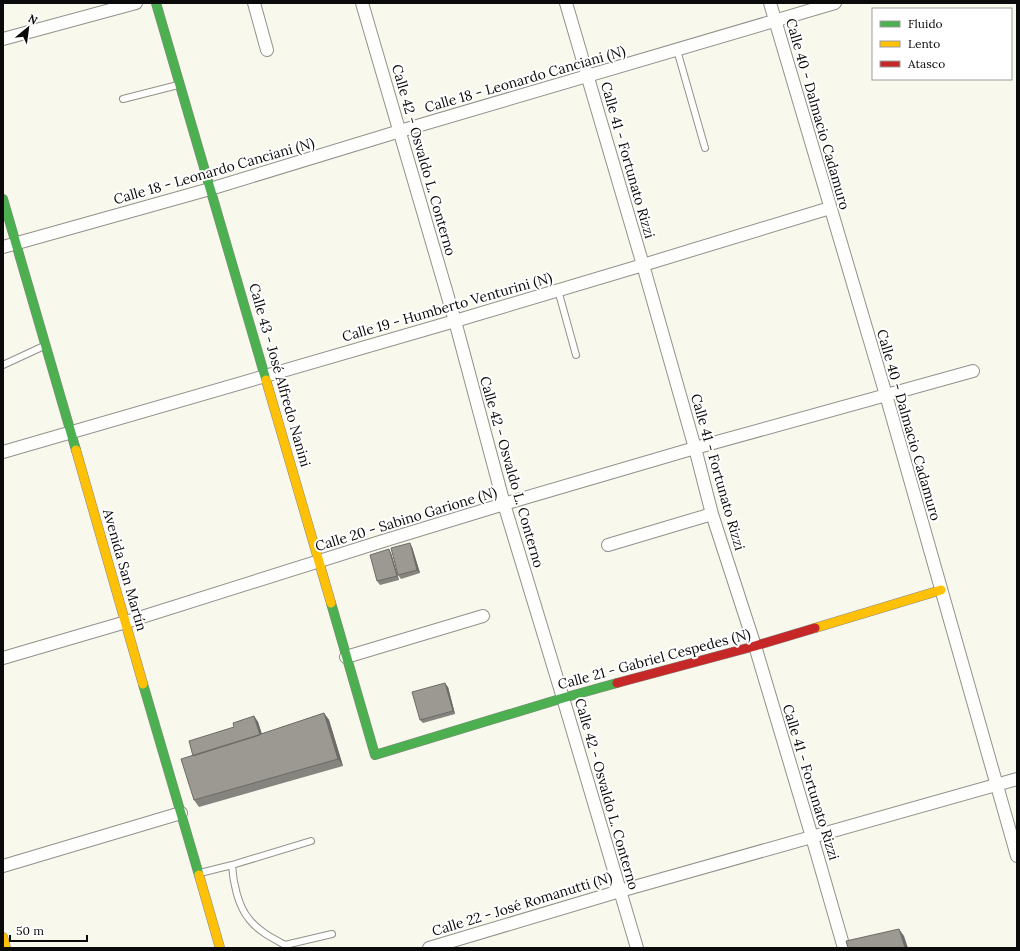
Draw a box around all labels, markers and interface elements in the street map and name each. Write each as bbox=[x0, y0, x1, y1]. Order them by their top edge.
north arrow bbox=[8, 8, 48, 48]
legend bbox=[872, 8, 1012, 80]
text: N bbox=[26, 11, 40, 28]
street label: Calle 40 - Dalmacio Cadamuro bbox=[782, 16, 854, 212]
text: Fluido bbox=[908, 16, 943, 31]
text: Lento bbox=[908, 36, 940, 51]
street label: Calle 18 - Leonardo Canciani (N) bbox=[422, 42, 628, 116]
text: Atasco bbox=[907, 56, 945, 71]
street label: Calle 42 - Osvaldo L. Conterno bbox=[388, 62, 460, 258]
street label: Calle 41 - Fortunato Rizzi bbox=[597, 80, 659, 240]
street label: Calle 18 - Leonardo Canciani (N) bbox=[111, 134, 317, 208]
street label: Calle 19 - Humberto Venturini (N) bbox=[340, 268, 554, 346]
street label: Calle 43 - José Alfredo Nanini bbox=[245, 281, 315, 469]
street label: Calle 40 - Dalmacio Cadamuro bbox=[873, 327, 945, 523]
street label: Calle 42 - Osvaldo L. Conterno bbox=[476, 374, 548, 570]
street label: Calle 41 - Fortunato Rizzi bbox=[687, 392, 749, 552]
street label: Calle 20 - Sabino Garione (N) bbox=[313, 483, 499, 555]
street label: Avenida San Martín bbox=[99, 506, 151, 634]
street label: Calle 21 - Gabriel Cespedes (N) bbox=[556, 625, 752, 693]
street label: Calle 42 - Osvaldo L. Conterno bbox=[571, 696, 643, 892]
street label: Calle 41 - Fortunato Rizzi bbox=[779, 702, 843, 862]
street label: Calle 22 - José Romanutti (N) bbox=[430, 868, 614, 940]
scale bar bbox=[10, 917, 87, 943]
text: 50 m bbox=[16, 923, 44, 938]

